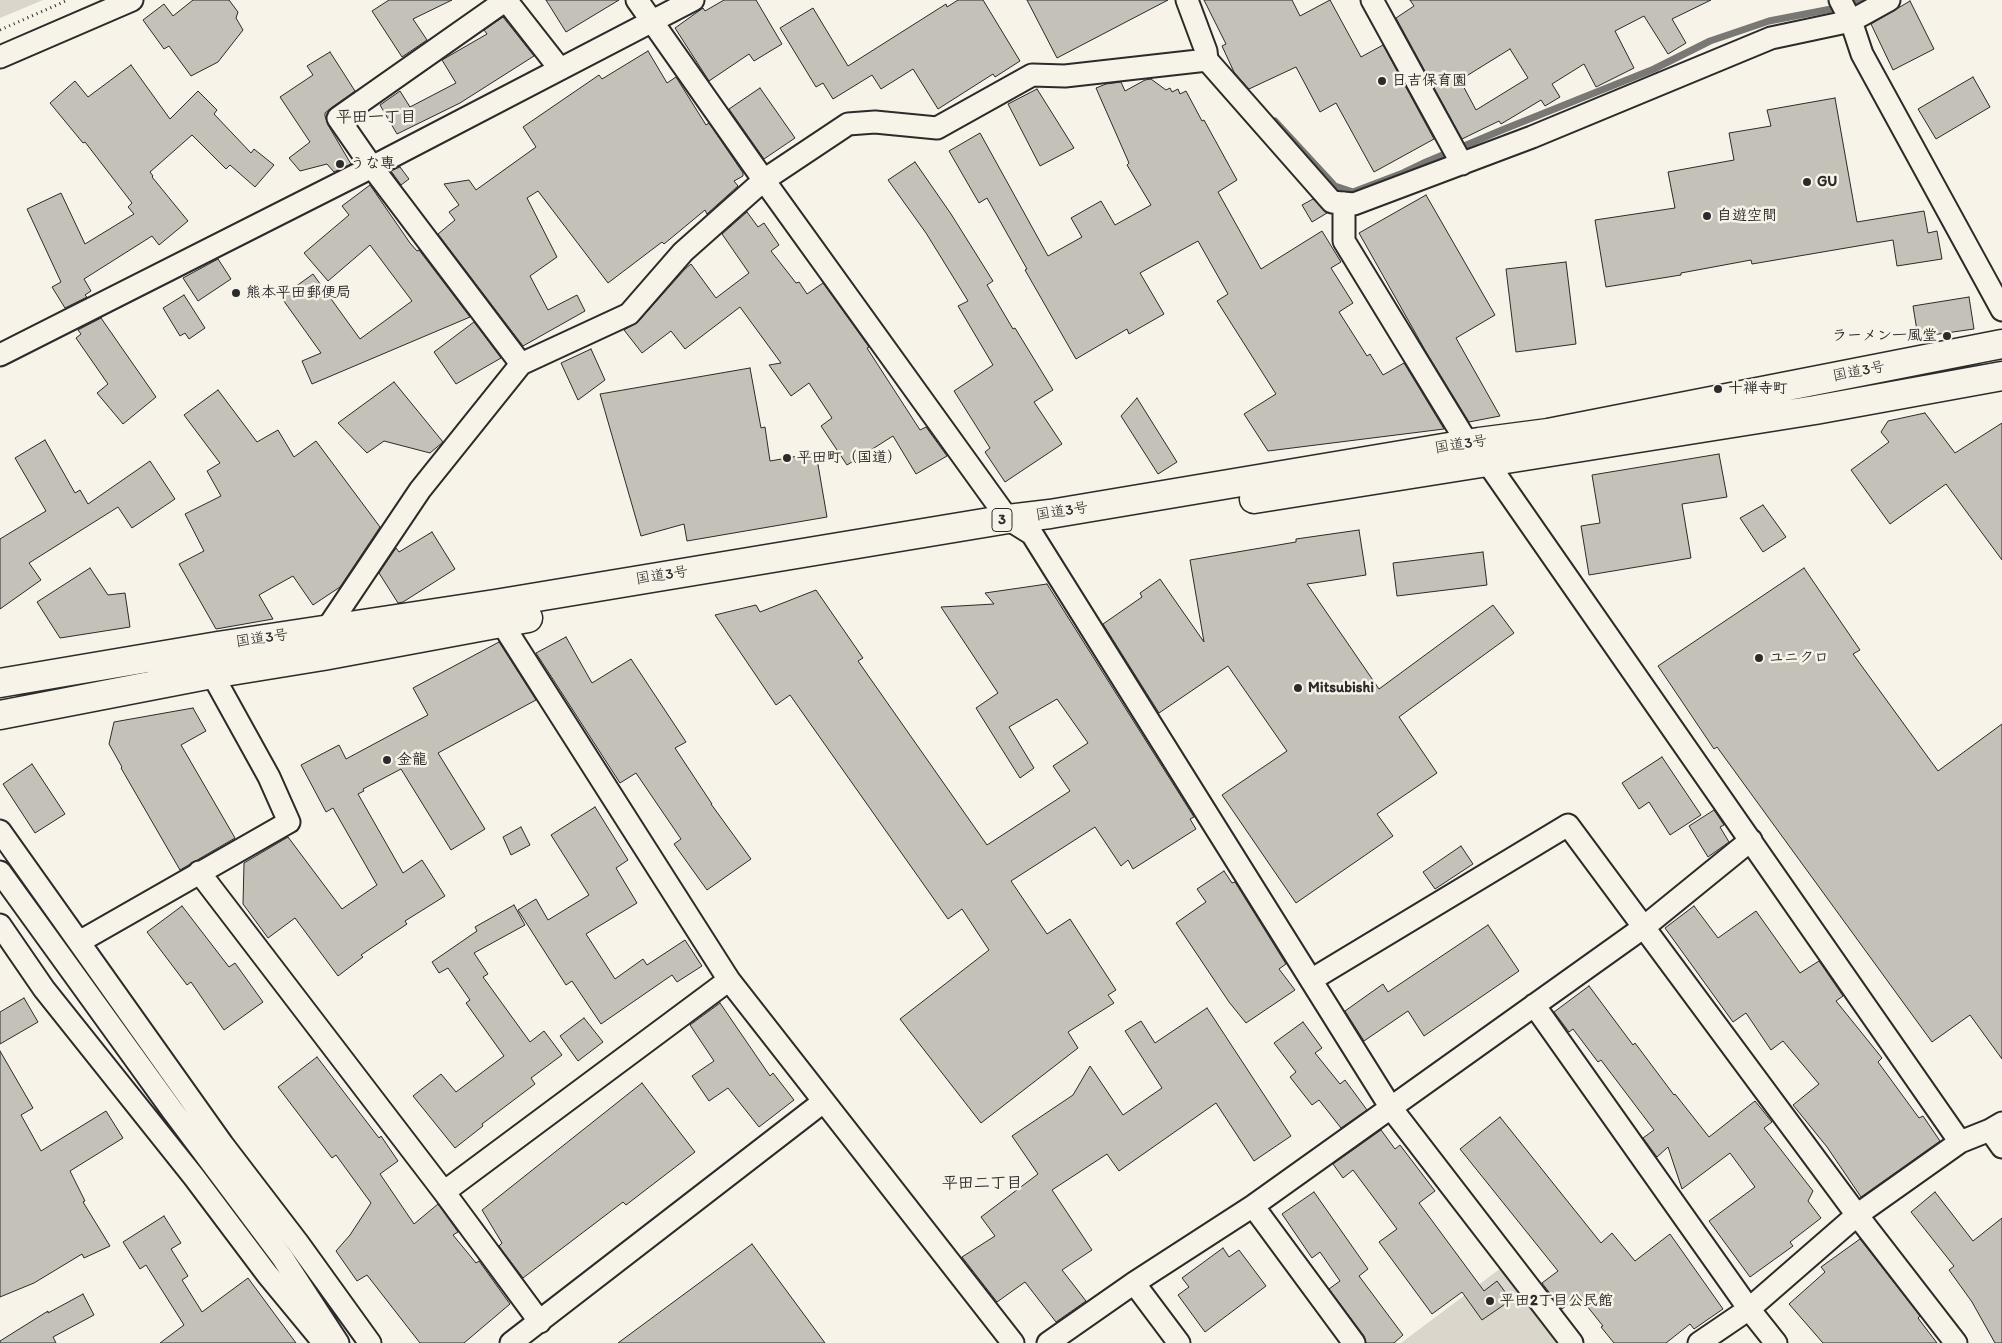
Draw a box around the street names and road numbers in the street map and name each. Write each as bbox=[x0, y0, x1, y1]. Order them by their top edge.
street label: 国道3号 bbox=[1831, 358, 1887, 386]
street label: 国道3号 bbox=[1433, 432, 1489, 458]
street label: 国道3号 bbox=[1034, 499, 1090, 525]
road number: 3 bbox=[992, 508, 1012, 532]
street label: 国道3号 bbox=[634, 563, 690, 589]
street label: 国道3号 bbox=[234, 626, 290, 652]

